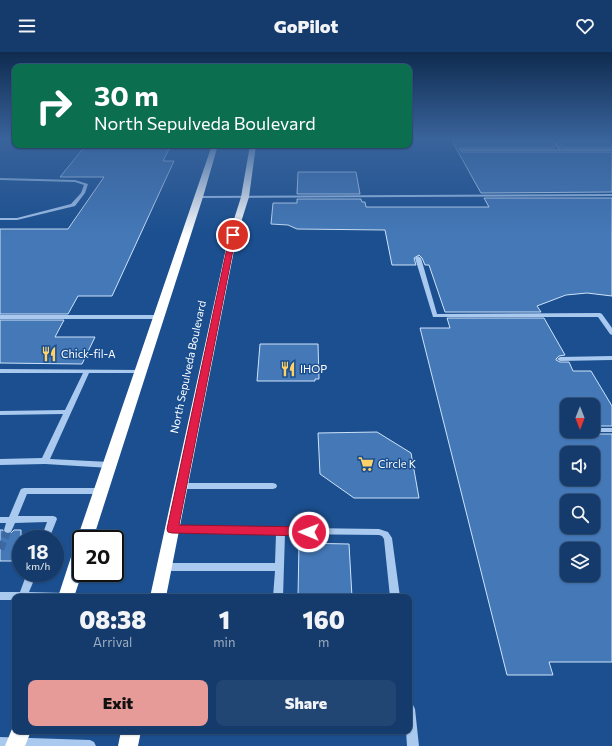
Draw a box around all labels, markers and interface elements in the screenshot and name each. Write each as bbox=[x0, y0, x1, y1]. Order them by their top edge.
icon: menu bbox=[16, 15, 38, 37]
text: GoPilot bbox=[274, 15, 338, 37]
icon: heart bbox=[574, 15, 596, 37]
text: 30 m bbox=[94, 78, 159, 112]
icon: right bbox=[28, 80, 80, 132]
text: North Sepulveda Boulevard bbox=[94, 112, 316, 134]
pin bbox=[216, 218, 250, 252]
icon: arrive bbox=[222, 224, 244, 246]
street label: North Sepulveda Boulevard bbox=[167, 299, 208, 435]
restaurant icon: Chick-fil-A bbox=[40, 345, 58, 363]
place label: Chick-fil-A bbox=[61, 347, 116, 360]
restaurant icon: IHOP bbox=[279, 360, 297, 378]
place label: IHOP bbox=[300, 362, 327, 375]
north arrow bbox=[560, 398, 600, 438]
map controls bbox=[560, 398, 600, 582]
button: sound bbox=[560, 446, 600, 486]
supermarket icon: Circle K bbox=[357, 455, 375, 473]
place label: Circle K bbox=[378, 457, 417, 470]
button: search bbox=[560, 494, 600, 534]
position arrow bbox=[288, 511, 330, 553]
speed limit sign: 20 bbox=[72, 530, 124, 582]
text: 18 bbox=[27, 539, 49, 563]
button: layers bbox=[560, 542, 600, 582]
text: km/h bbox=[26, 560, 50, 572]
text: 08:38 bbox=[79, 605, 146, 634]
text: 1 bbox=[219, 605, 230, 634]
text: 160 bbox=[303, 605, 345, 634]
text: Arrival bbox=[93, 634, 132, 650]
text: min bbox=[213, 634, 235, 650]
text: m bbox=[318, 634, 329, 650]
button: Exit bbox=[28, 680, 208, 726]
button: Share bbox=[216, 680, 396, 726]

